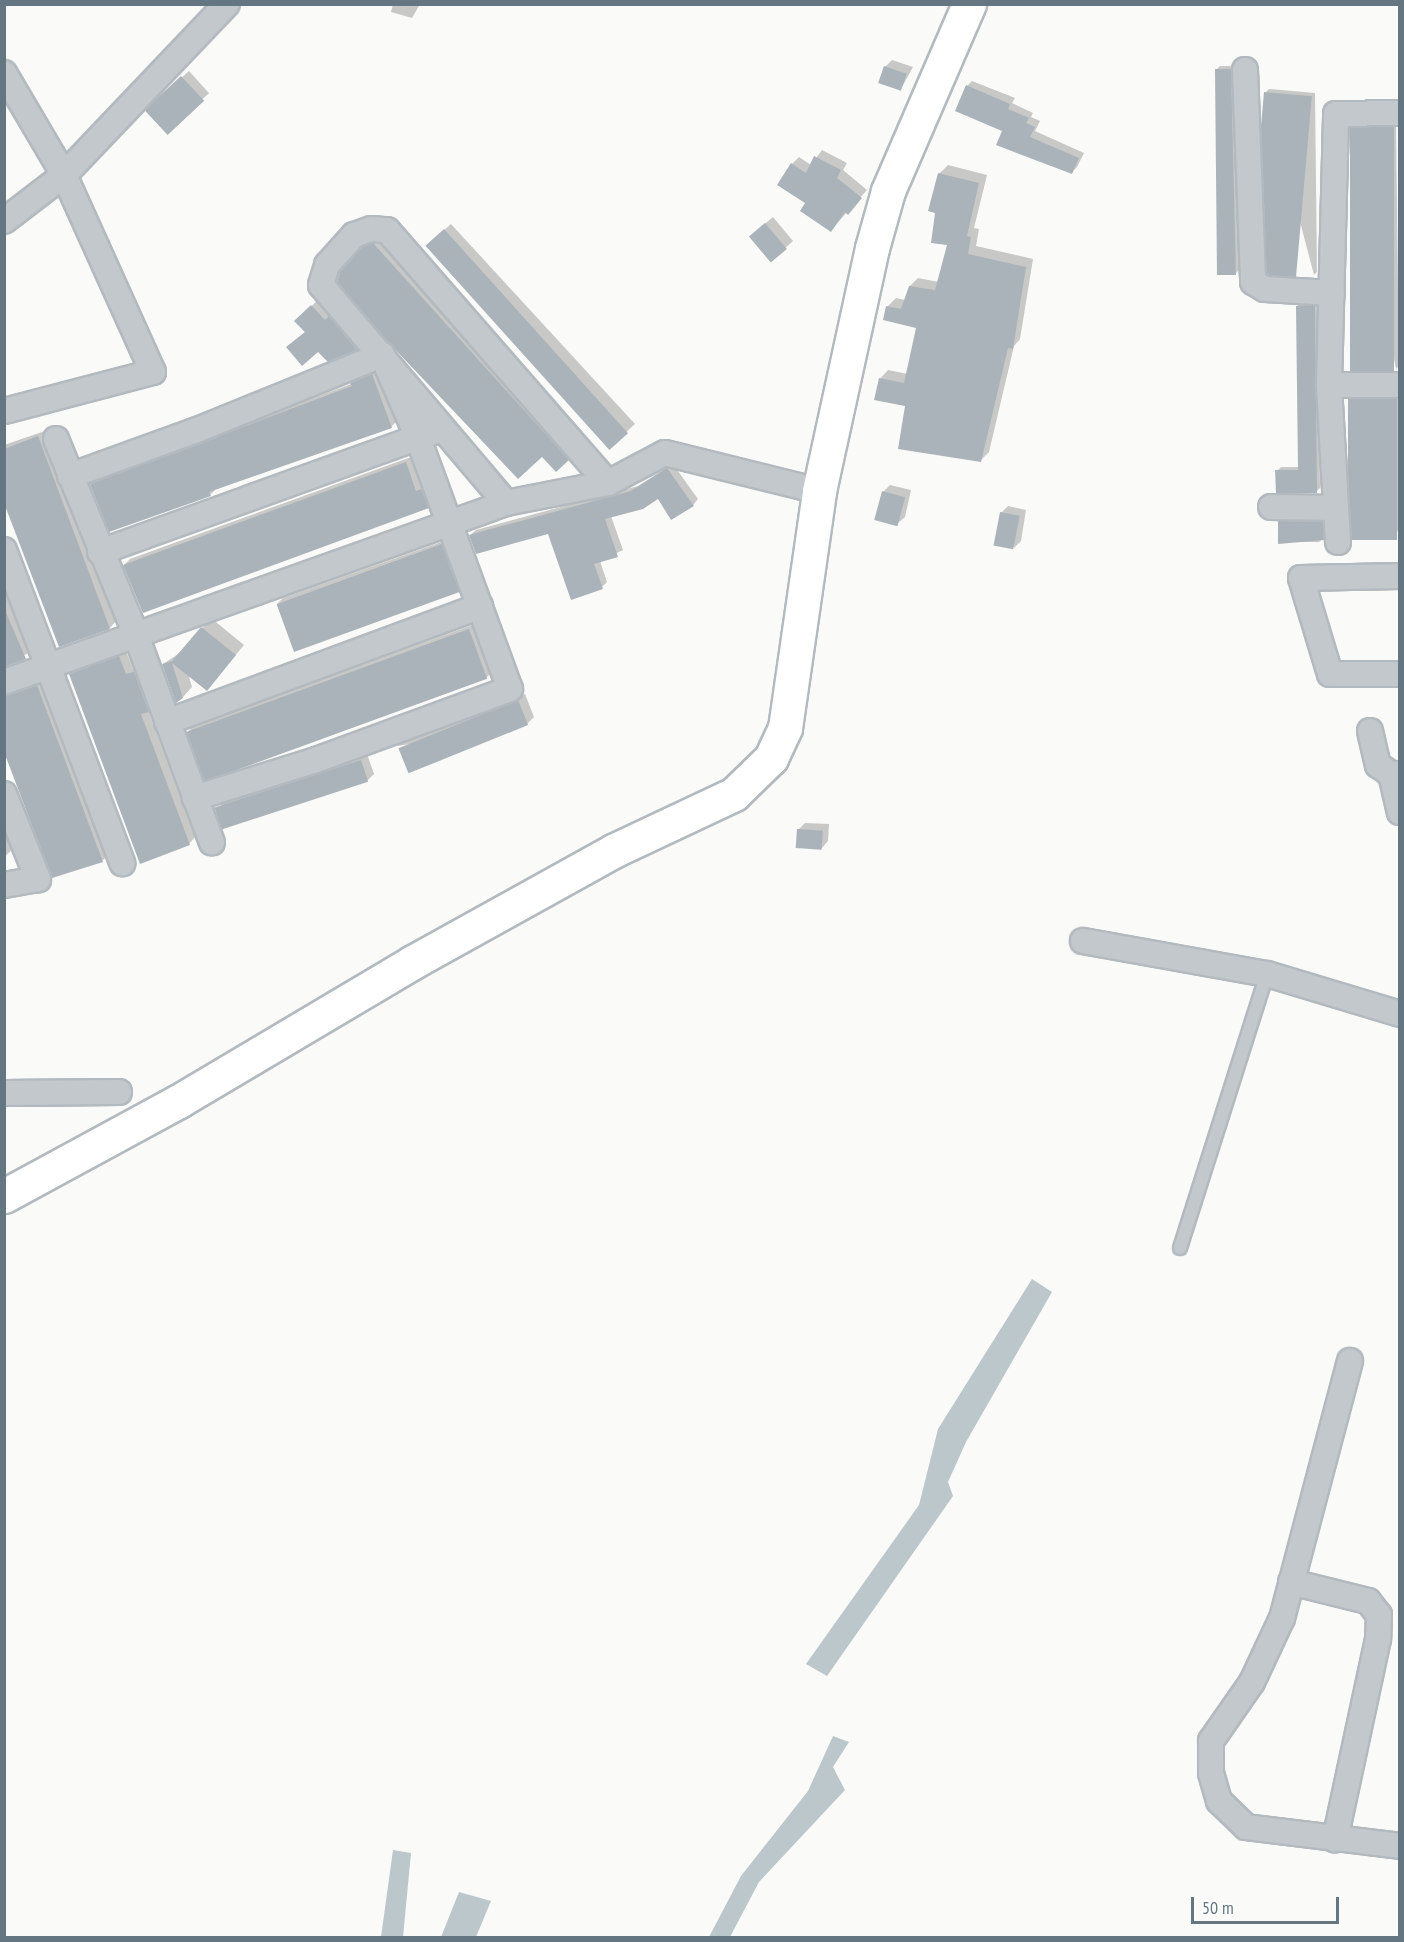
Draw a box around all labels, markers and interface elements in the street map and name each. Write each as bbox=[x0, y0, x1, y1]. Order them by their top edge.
scale bar bbox=[1194, 1885, 1342, 1923]
text: 50 m bbox=[1202, 1896, 1234, 1919]

